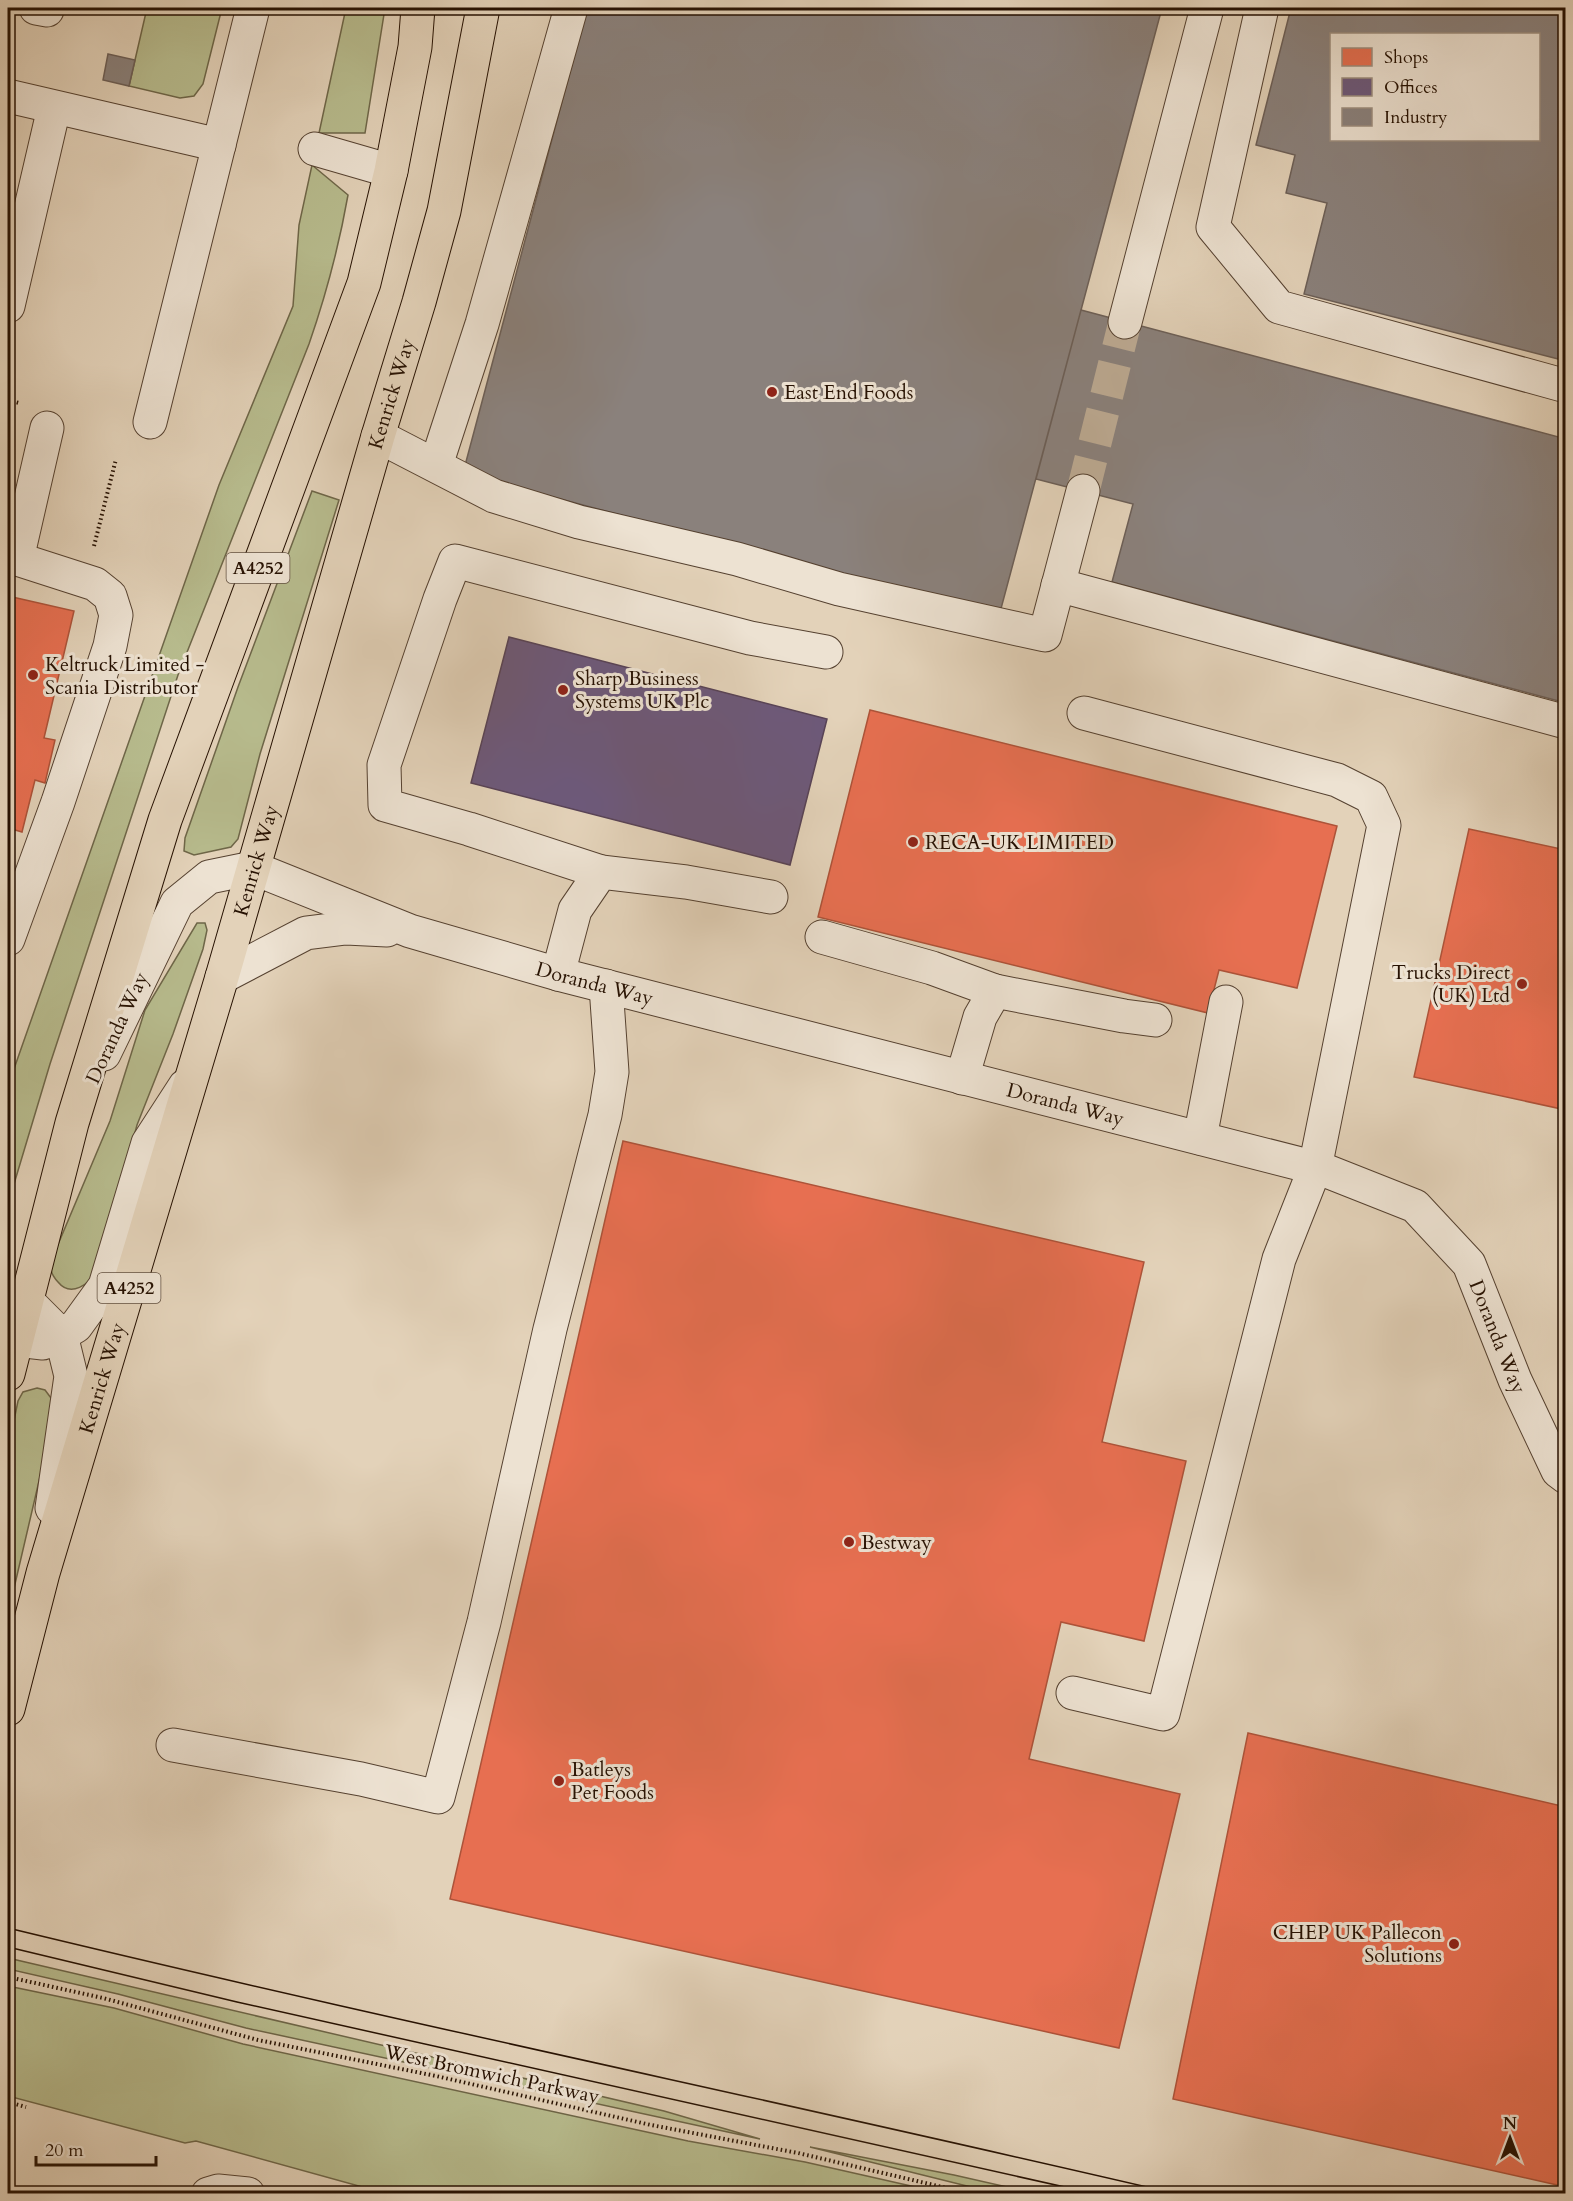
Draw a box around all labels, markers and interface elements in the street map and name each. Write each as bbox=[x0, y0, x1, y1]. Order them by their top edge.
legend bbox=[1330, 33, 1540, 141]
text: Shops bbox=[1384, 45, 1428, 70]
text: Offices bbox=[1384, 75, 1438, 100]
text: Industry bbox=[1384, 105, 1448, 130]
street label: Kenrick Way bbox=[361, 334, 421, 452]
place label: East End Foods bbox=[784, 379, 913, 406]
marker: East End Foods bbox=[765, 385, 779, 399]
road number: A4252 bbox=[226, 553, 290, 583]
place label: Keltruck Limited - Scania Distributor bbox=[45, 651, 205, 701]
place label: Sharp Business Systems UK Plc bbox=[575, 665, 709, 715]
marker: Keltruck Limited - Scania Distributor bbox=[26, 668, 40, 682]
marker: Sharp Business Systems UK Plc bbox=[556, 683, 570, 697]
street label: Kenrick Way bbox=[227, 801, 285, 919]
place label: RECA-UK LIMITED bbox=[925, 829, 1114, 856]
marker: RECA-UK LIMITED bbox=[906, 835, 920, 849]
street label: Doranda Way bbox=[533, 955, 657, 1011]
place label: Trucks Direct (UK) Ltd bbox=[1391, 959, 1511, 1009]
street label: Doranda Way bbox=[79, 967, 155, 1088]
marker: Trucks Direct (UK) Ltd bbox=[1515, 977, 1529, 991]
street label: Doranda Way bbox=[1004, 1076, 1128, 1132]
road number: A4252 bbox=[98, 1273, 160, 1303]
street label: Doranda Way bbox=[1463, 1276, 1533, 1398]
street label: Kenrick Way bbox=[72, 1319, 131, 1437]
place label: Bestway bbox=[861, 1529, 932, 1556]
marker: Bestway bbox=[842, 1535, 856, 1549]
place label: Batleys Pet Foods bbox=[571, 1756, 654, 1806]
marker: Batleys Pet Foods bbox=[552, 1774, 566, 1788]
place label: CHEP UK Pallecon Solutions bbox=[1273, 1919, 1443, 1969]
marker: CHEP UK Pallecon Solutions bbox=[1447, 1937, 1461, 1951]
street label: West Bromwich Parkway bbox=[381, 2038, 602, 2110]
north arrow bbox=[1480, 2108, 1540, 2168]
text: N bbox=[1503, 2113, 1517, 2135]
scale bar bbox=[36, 2129, 156, 2167]
text: 20 m bbox=[45, 2138, 84, 2163]

